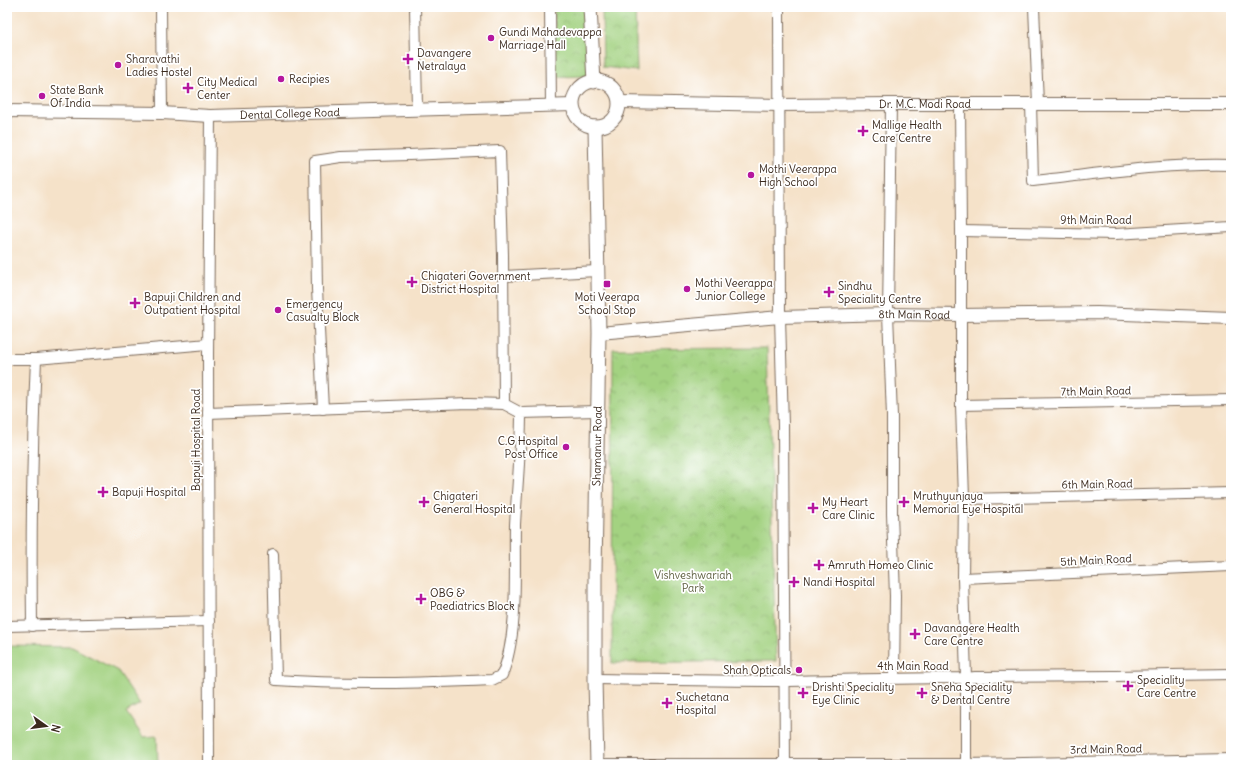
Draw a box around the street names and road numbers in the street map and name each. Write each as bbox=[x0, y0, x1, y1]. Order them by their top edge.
street label: Dr. M.C. Modi Road bbox=[879, 97, 972, 111]
street label: Dental College Road bbox=[240, 105, 341, 122]
street label: 9th Main Road bbox=[1060, 213, 1132, 227]
street label: 8th Main Road bbox=[878, 307, 951, 322]
street label: 7th Main Road bbox=[1061, 383, 1132, 399]
street label: Bapuji Hospital Road bbox=[189, 388, 203, 491]
street label: Shamanur Road bbox=[589, 405, 605, 486]
street label: 6th Main Road bbox=[1061, 476, 1133, 492]
street label: 5th Main Road bbox=[1060, 551, 1133, 569]
street label: 4th Main Road bbox=[877, 659, 949, 673]
street label: 3rd Main Road bbox=[1070, 741, 1143, 757]

